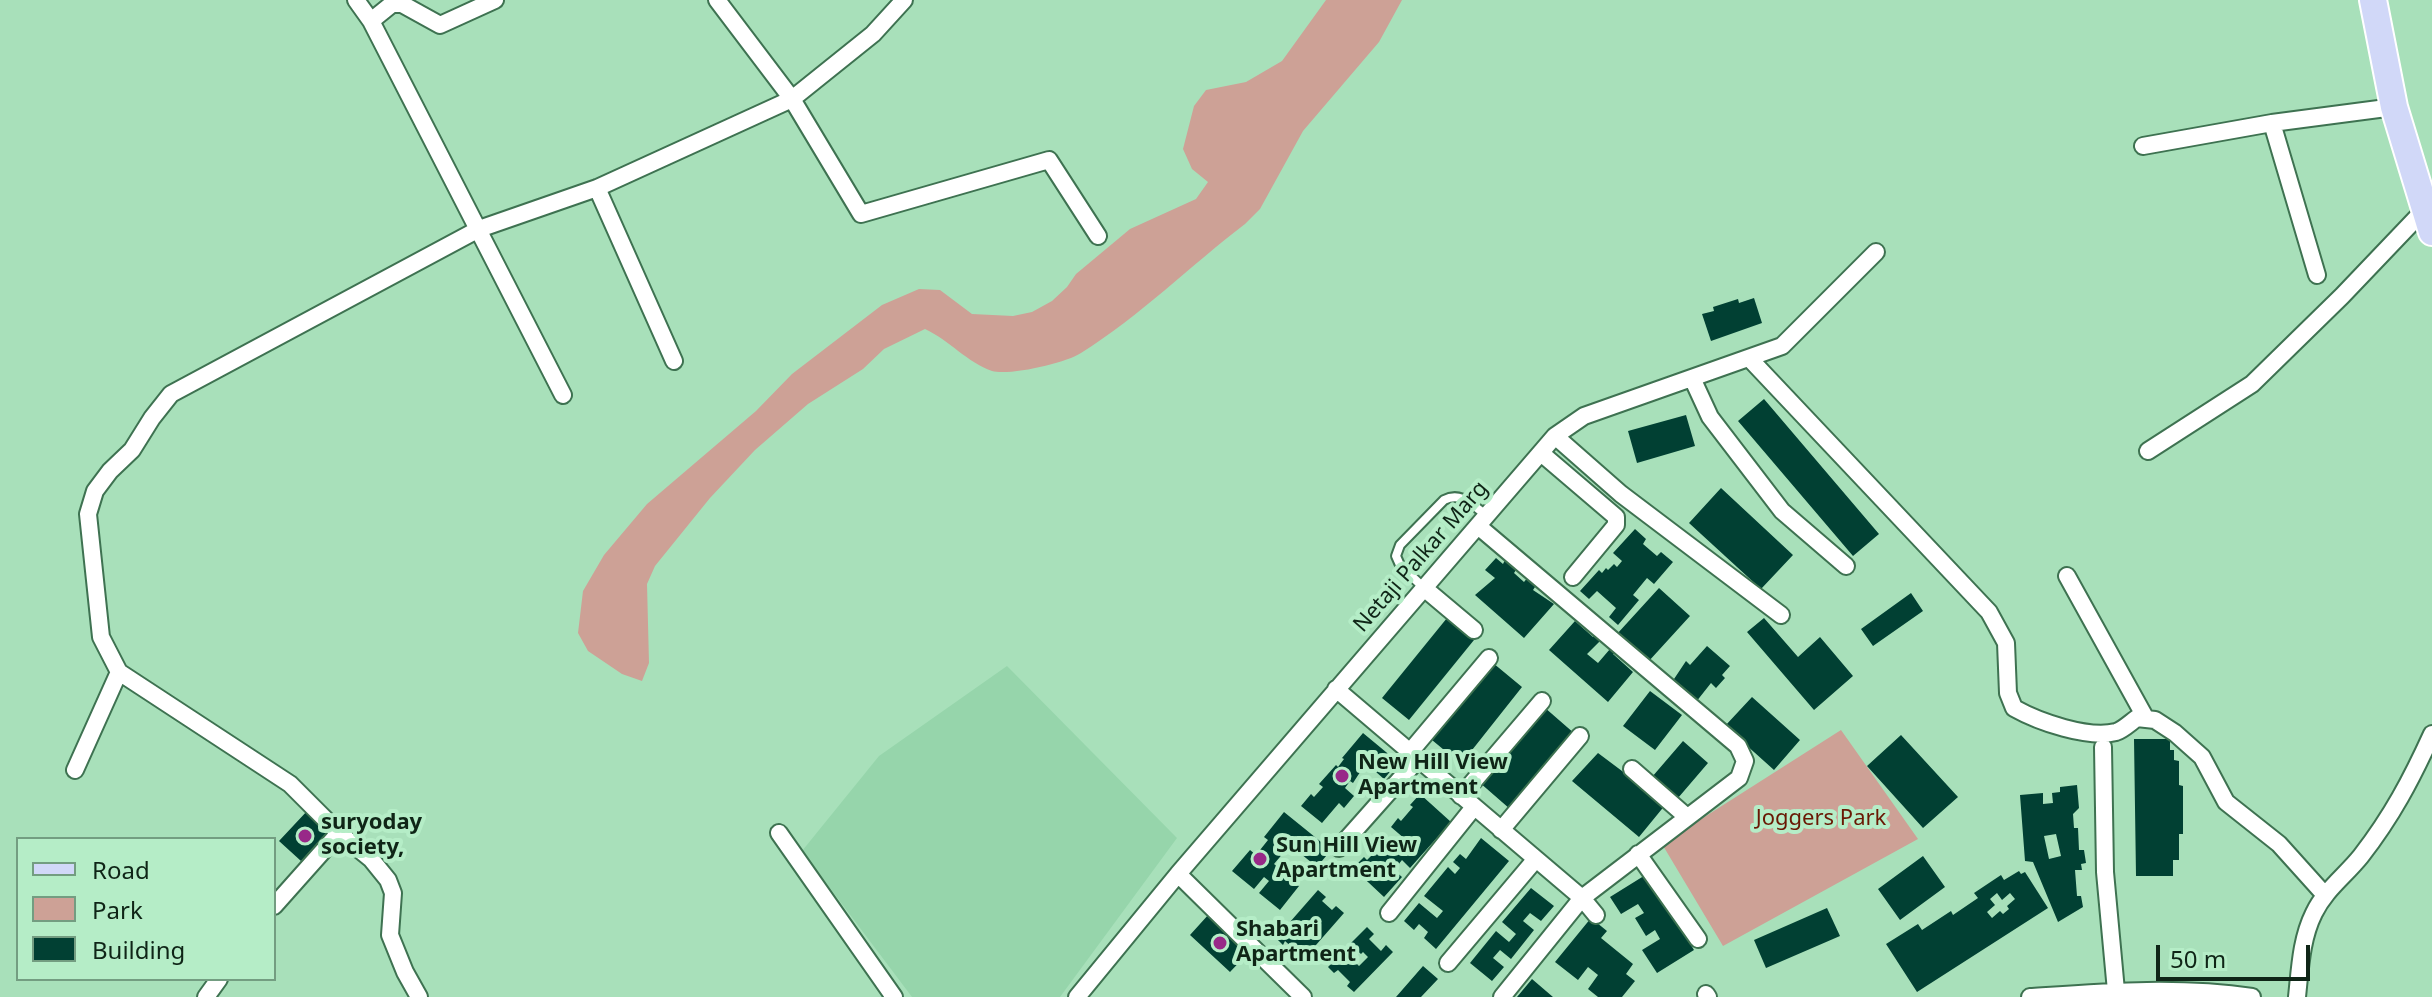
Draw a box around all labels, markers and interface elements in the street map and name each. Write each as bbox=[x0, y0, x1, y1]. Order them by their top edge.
street label: Netaji Palkar Marg bbox=[1348, 476, 1494, 638]
place label: New Hill View Apartment bbox=[1358, 750, 1508, 802]
marker: New Hill View Apartment bbox=[1333, 767, 1351, 785]
park label: Joggers Park bbox=[1756, 806, 1886, 832]
place label: suryoday society, bbox=[321, 810, 422, 862]
marker: suryoday society, bbox=[296, 827, 314, 845]
place label: Sun Hill View Apartment bbox=[1276, 833, 1417, 884]
legend bbox=[16, 837, 276, 981]
marker: Sun Hill View Apartment bbox=[1251, 850, 1269, 868]
text: Road bbox=[92, 853, 150, 886]
text: Park bbox=[92, 893, 143, 926]
place label: Shabari Apartment bbox=[1236, 917, 1356, 968]
scale bar bbox=[2160, 929, 2314, 979]
text: Building bbox=[92, 933, 185, 966]
marker: Shabari Apartment bbox=[1211, 934, 1229, 952]
text: 50 m bbox=[2170, 942, 2226, 975]

